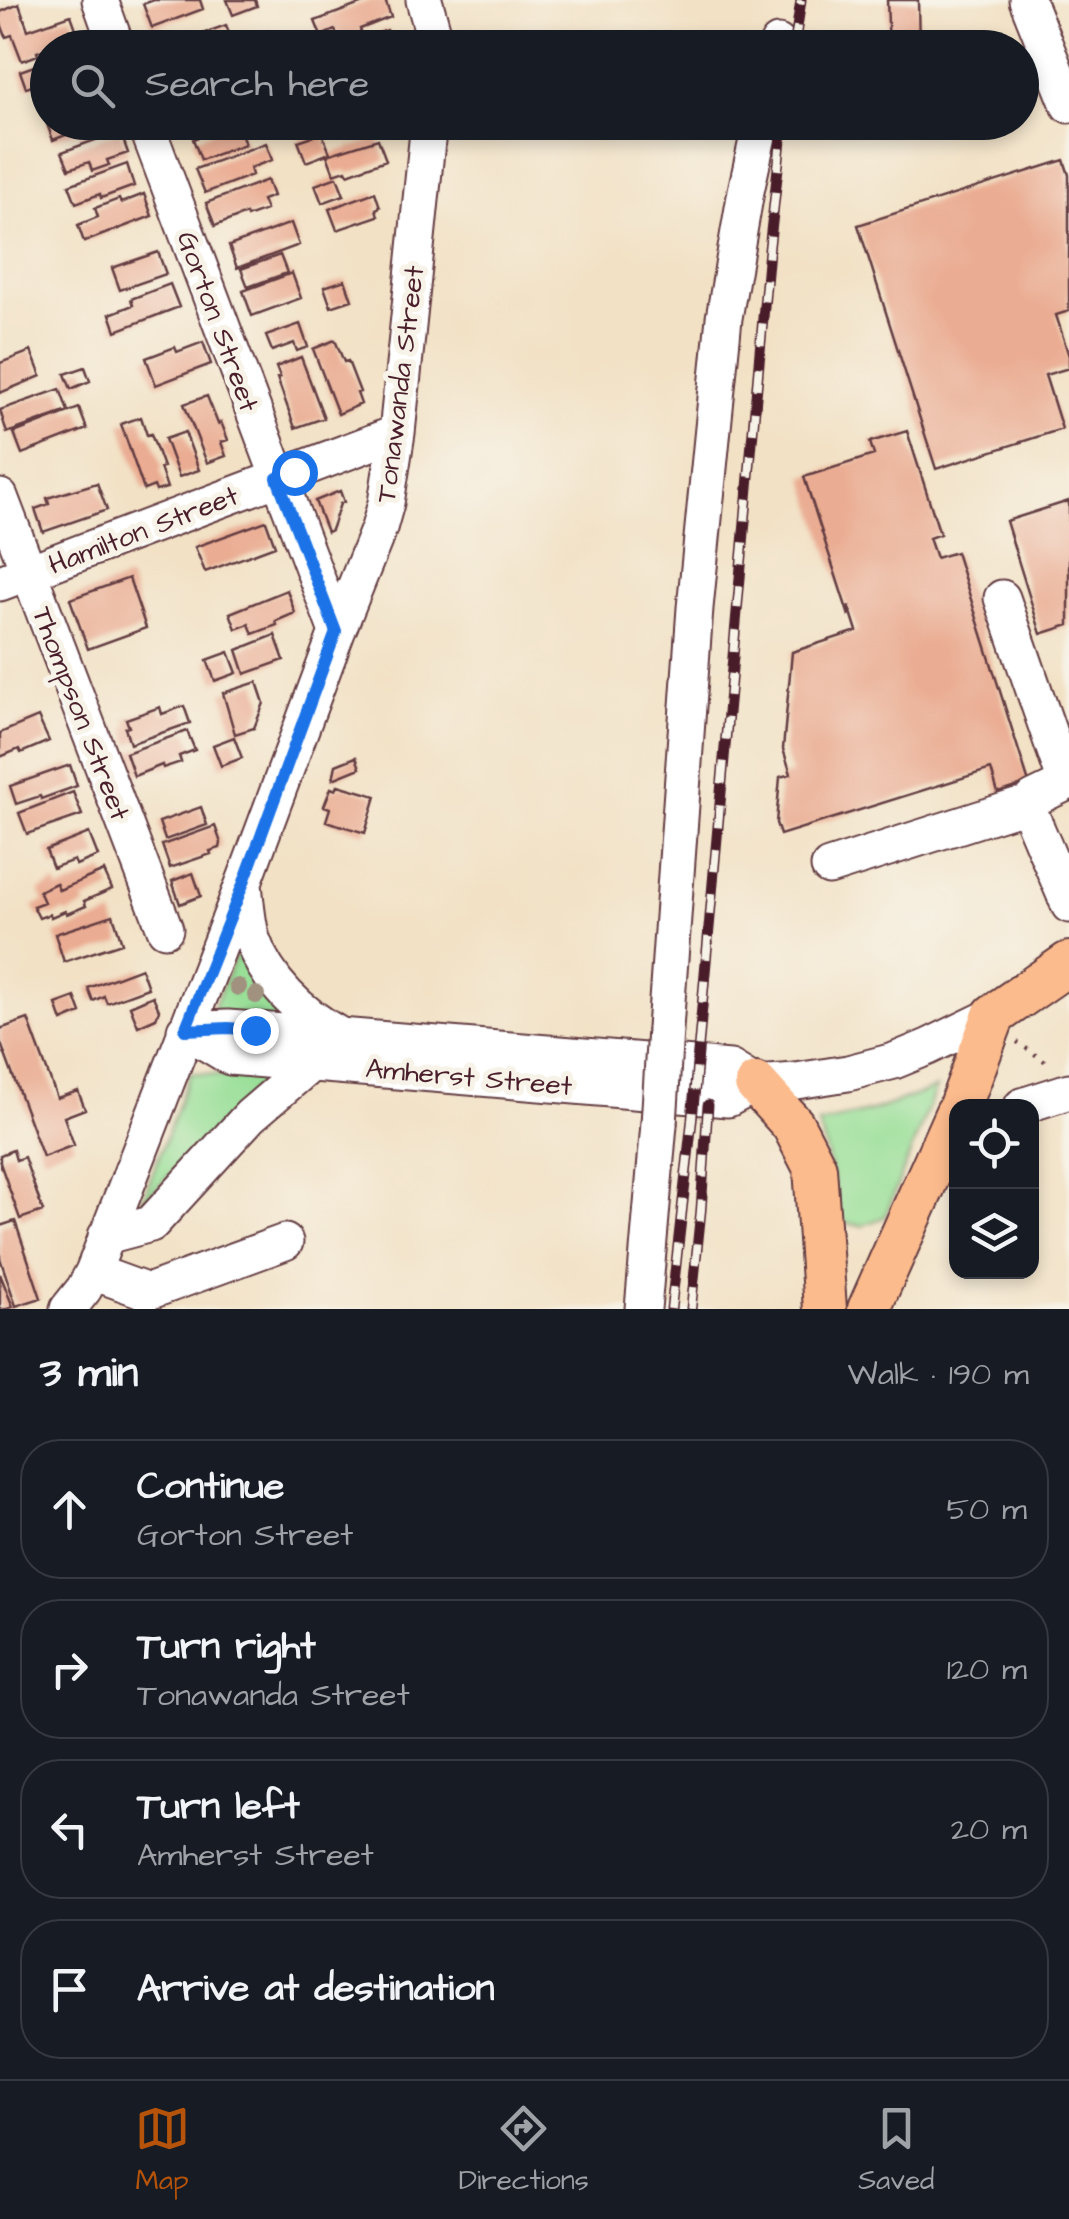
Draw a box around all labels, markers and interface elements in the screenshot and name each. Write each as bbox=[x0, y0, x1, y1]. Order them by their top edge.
search box bbox=[30, 30, 1039, 140]
icon: search bbox=[65, 58, 120, 113]
text: Search here bbox=[145, 59, 369, 111]
street label: Gorton Street bbox=[167, 226, 269, 418]
street label: Tonawanda Street bbox=[367, 263, 434, 505]
route start bbox=[272, 450, 318, 496]
street label: Hamilton Street bbox=[43, 476, 245, 584]
street label: Thompson Street bbox=[22, 601, 140, 827]
route end bbox=[233, 1008, 279, 1054]
street label: Amherst Street bbox=[364, 1049, 574, 1106]
map controls bbox=[949, 1099, 1039, 1279]
button: locate bbox=[949, 1099, 1039, 1189]
button: layers bbox=[949, 1189, 1039, 1279]
text: 3 min bbox=[40, 1345, 138, 1403]
text: Walk · 190 m bbox=[848, 1352, 1029, 1397]
text: Continue bbox=[137, 1461, 284, 1513]
icon: ahead bbox=[42, 1482, 97, 1537]
text: 50 m bbox=[946, 1487, 1027, 1532]
text: Gorton Street bbox=[137, 1513, 353, 1558]
text: Turn right bbox=[137, 1621, 316, 1673]
icon: right bbox=[42, 1642, 97, 1697]
text: 120 m bbox=[947, 1647, 1027, 1692]
text: Tonawanda Street bbox=[137, 1673, 410, 1718]
text: Turn left bbox=[137, 1781, 300, 1833]
icon: left bbox=[42, 1802, 97, 1857]
text: 20 m bbox=[951, 1807, 1027, 1852]
text: Amherst Street bbox=[137, 1833, 374, 1878]
icon: arrive bbox=[42, 1962, 97, 2017]
text: Arrive at destination bbox=[137, 1963, 494, 2015]
tab: Map bbox=[135, 2101, 190, 2200]
tab: Directions bbox=[459, 2101, 589, 2200]
tab: Saved bbox=[858, 2101, 934, 2200]

